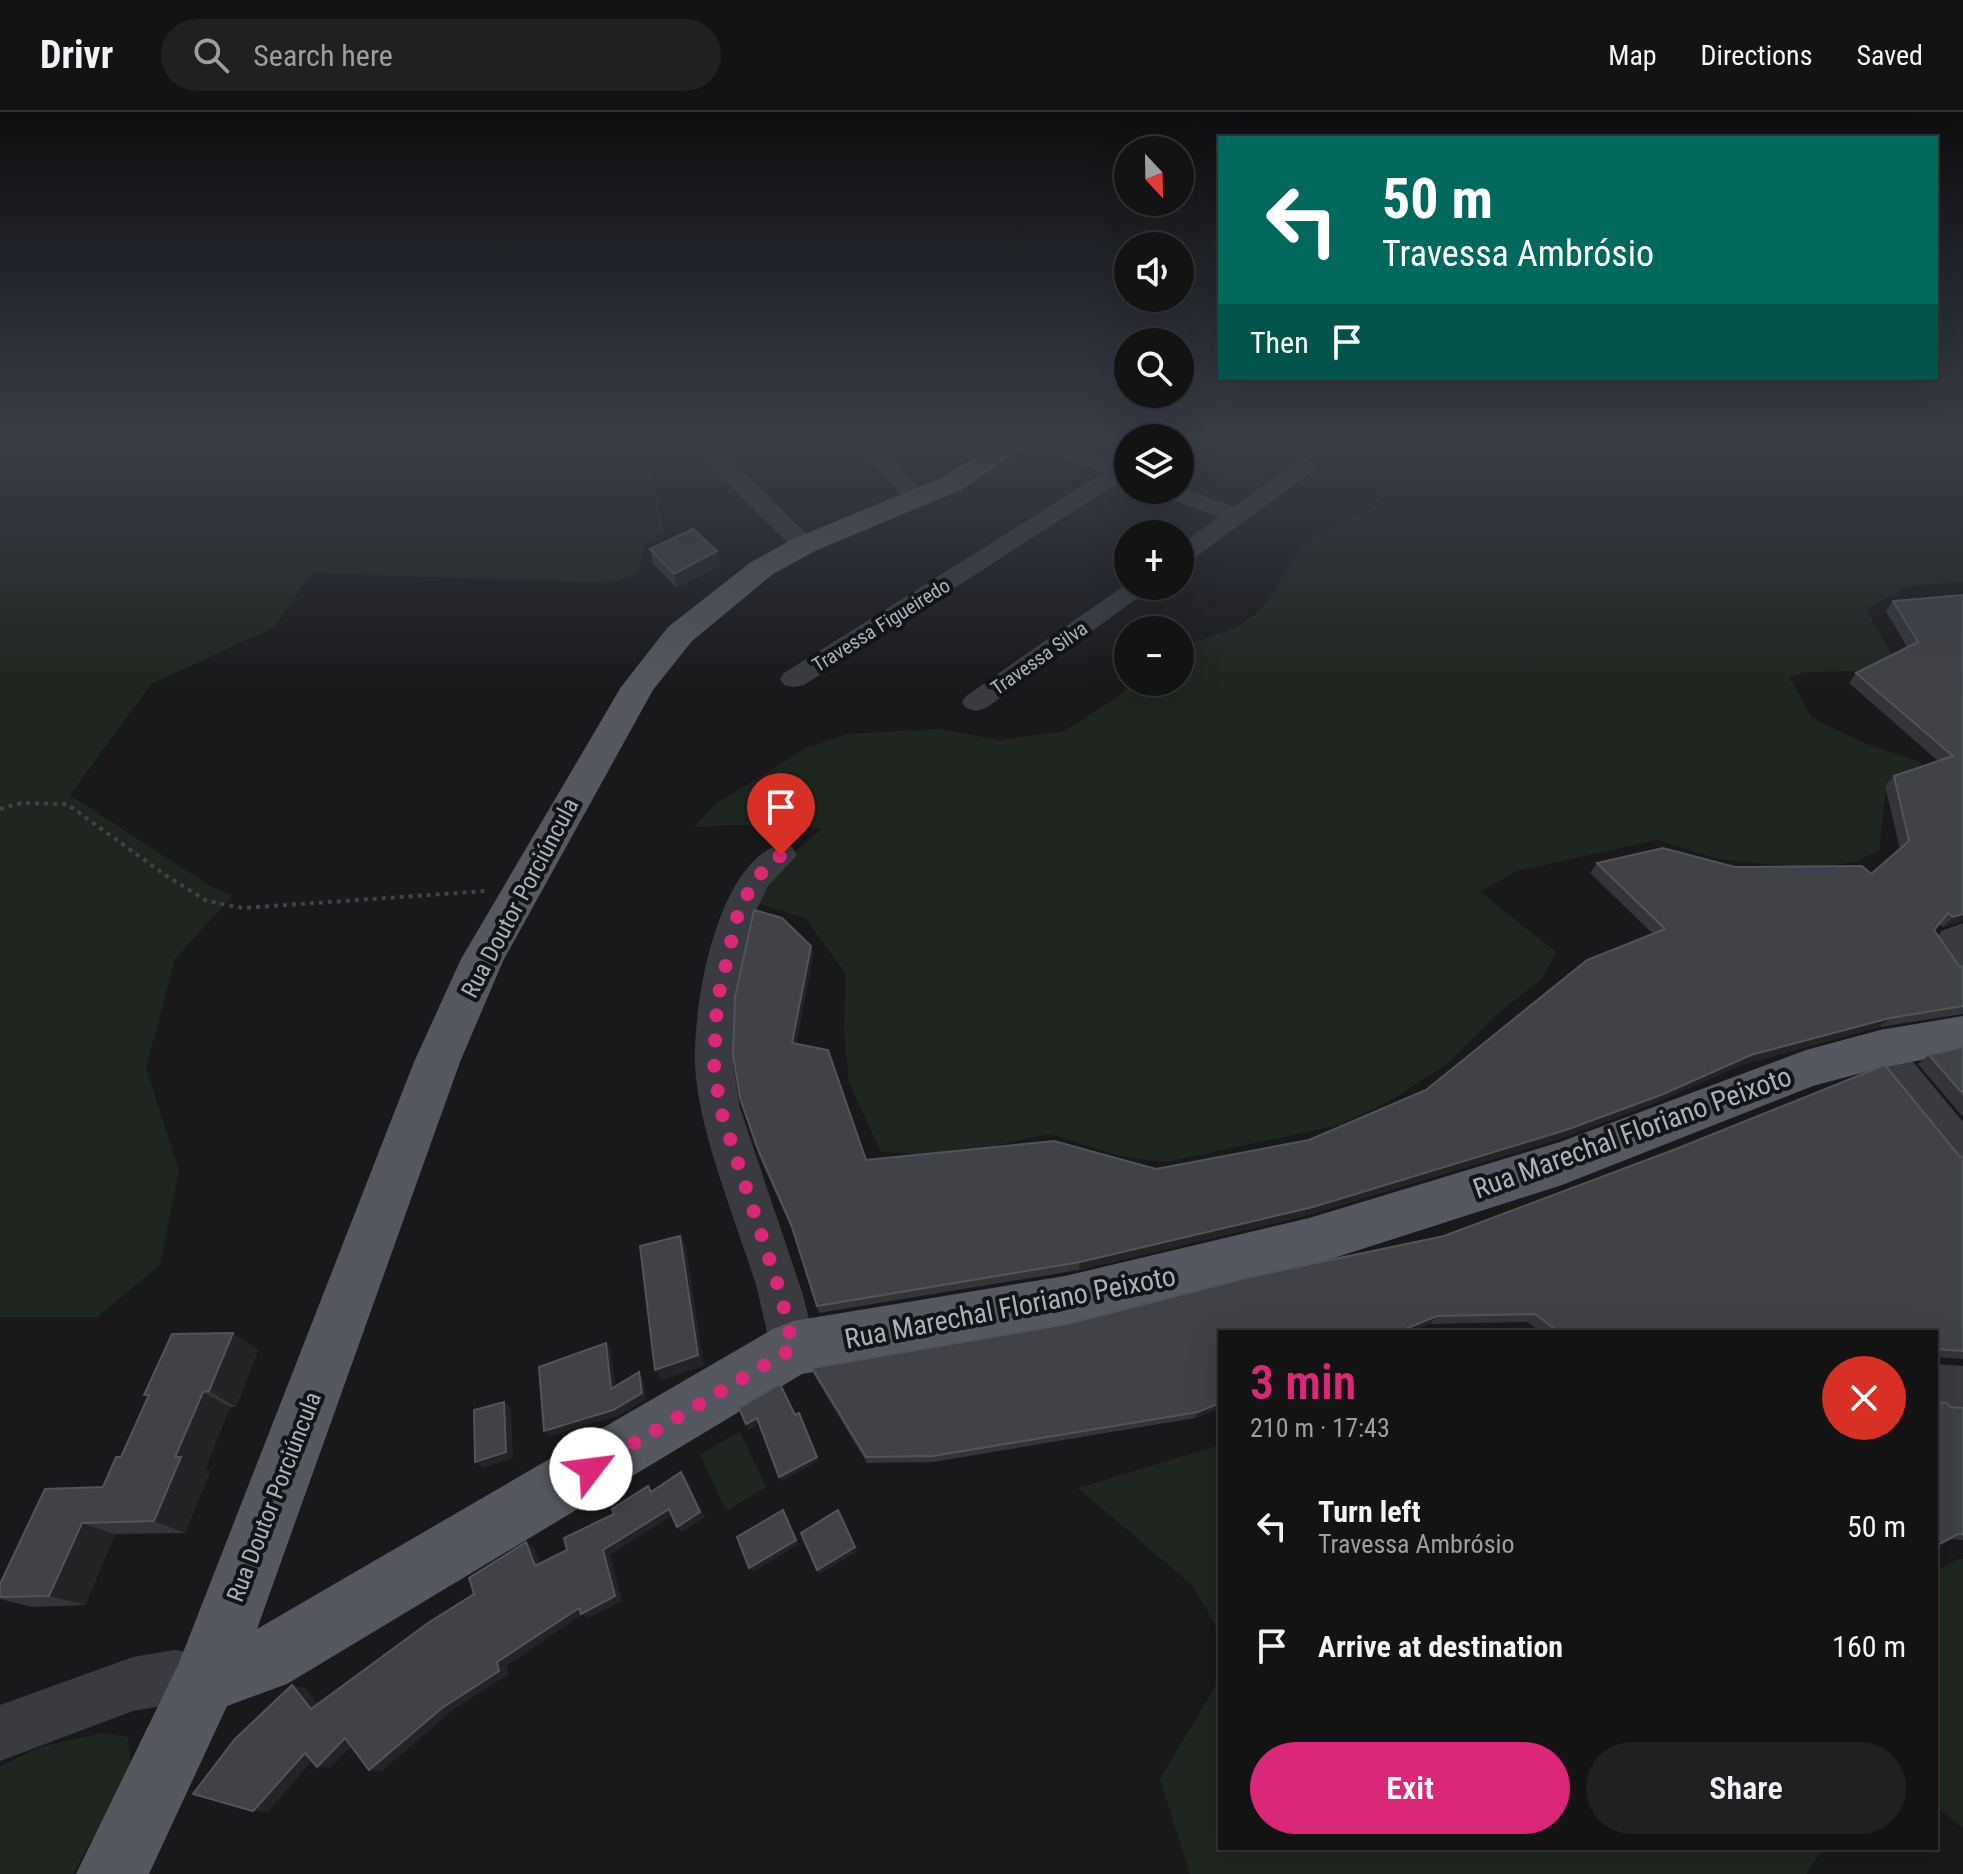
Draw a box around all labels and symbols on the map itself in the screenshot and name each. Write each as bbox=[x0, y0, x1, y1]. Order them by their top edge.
north arrow bbox=[1114, 136, 1194, 216]
street label: Travessa Figueiredo bbox=[808, 573, 954, 677]
street label: Travessa Silva bbox=[986, 616, 1092, 700]
pin bbox=[747, 773, 815, 855]
street label: Rua Doutor Porciúncula bbox=[455, 793, 585, 1003]
street label: Rua Marechal Floriano Peixoto bbox=[1469, 1059, 1796, 1205]
street label: Rua Marechal Floriano Peixoto bbox=[842, 1259, 1178, 1356]
street label: Rua Doutor Porciúncula bbox=[221, 1388, 327, 1606]
position arrow bbox=[549, 1427, 633, 1511]

